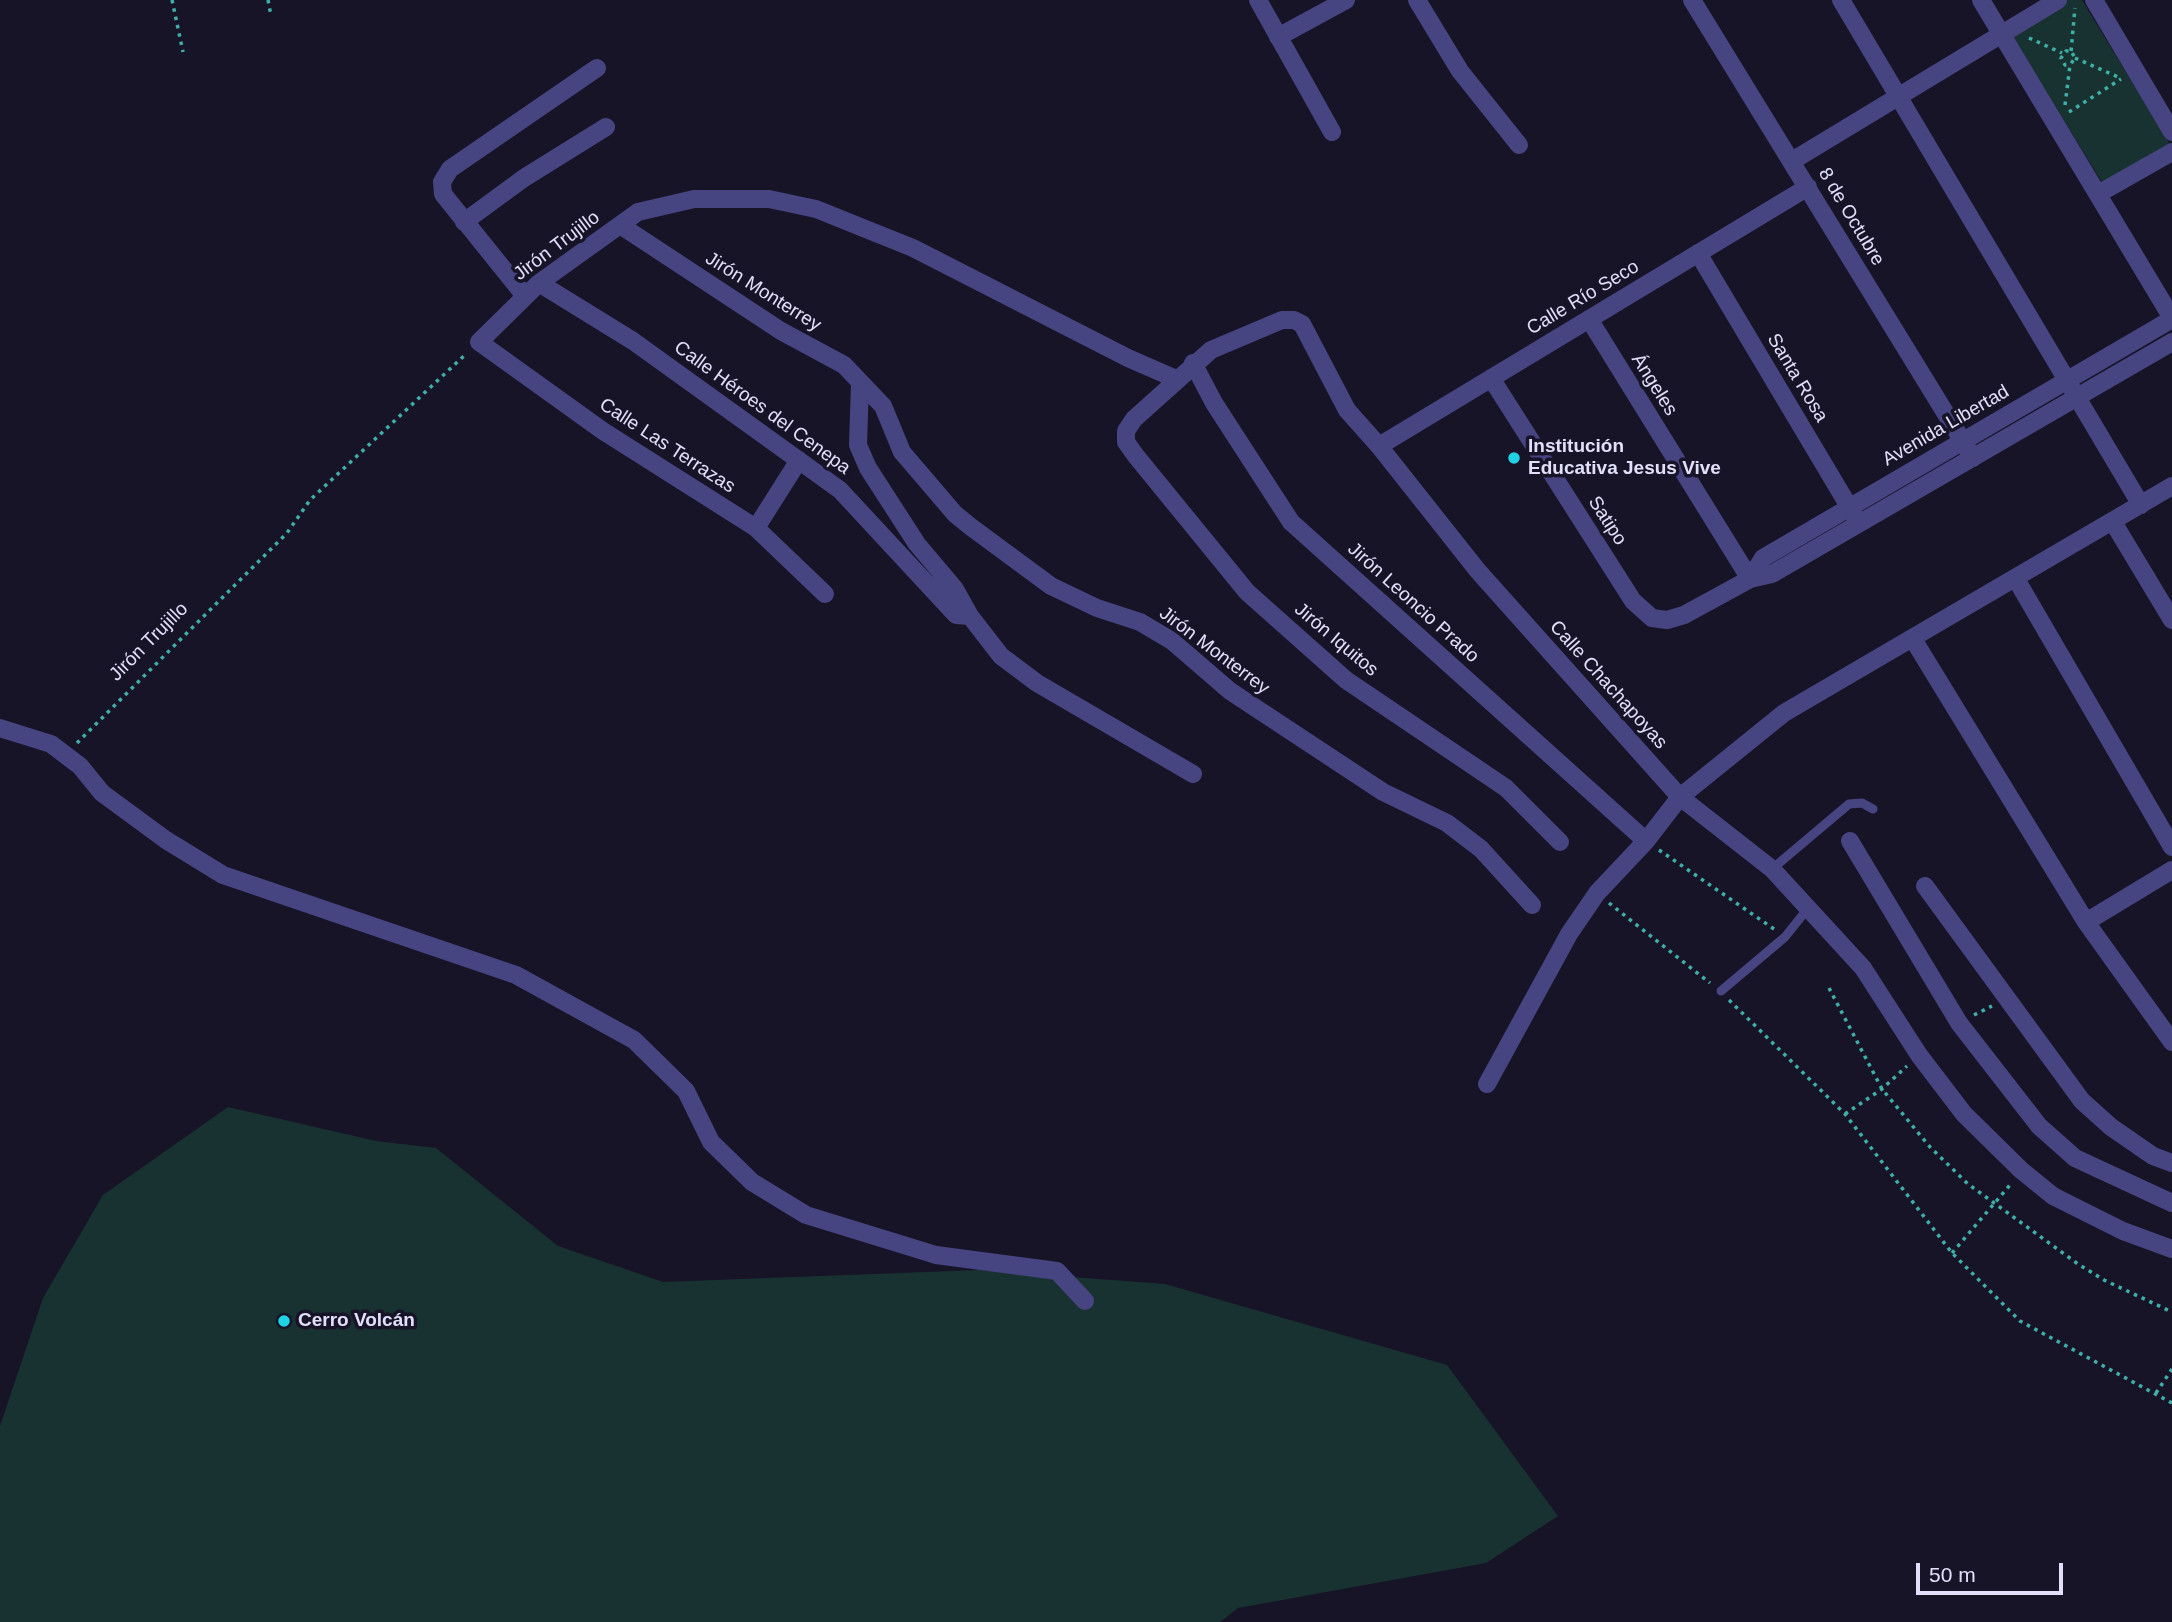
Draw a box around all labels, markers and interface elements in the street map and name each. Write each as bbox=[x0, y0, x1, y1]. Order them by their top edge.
street label: 8 de Octubre bbox=[1813, 164, 1889, 270]
street label: Jirón Trujillo bbox=[510, 206, 604, 286]
street label: Jirón Monterrey bbox=[701, 247, 825, 337]
street label: Calle Río Seco bbox=[1523, 256, 1643, 340]
street label: Santa Rosa bbox=[1762, 330, 1832, 426]
street label: Calle Héroes del Cenepa bbox=[669, 336, 855, 480]
street label: Ángeles bbox=[1626, 350, 1682, 420]
street label: Avenida Libertad bbox=[1879, 381, 2013, 471]
street label: Calle Las Terrazas bbox=[595, 394, 739, 498]
place label: Institución Educativa Jesus Vive bbox=[1528, 436, 1721, 480]
marker: Institución Educativa Jesus Vive bbox=[1506, 450, 1522, 466]
street label: Satipo bbox=[1583, 492, 1631, 550]
street label: Jirón Leoncio Prado bbox=[1343, 538, 1483, 668]
street label: Jirón Trujillo bbox=[105, 598, 193, 686]
street label: Jirón Iquitos bbox=[1289, 598, 1383, 682]
street label: Jirón Monterrey bbox=[1154, 602, 1274, 700]
street label: Calle Chachapoyas bbox=[1544, 616, 1672, 754]
place label: Cerro Volcán bbox=[298, 1310, 415, 1332]
marker: Cerro Volcán bbox=[276, 1313, 292, 1329]
scale bar bbox=[1920, 1548, 2067, 1592]
text: 50 m bbox=[1929, 1563, 1976, 1586]

